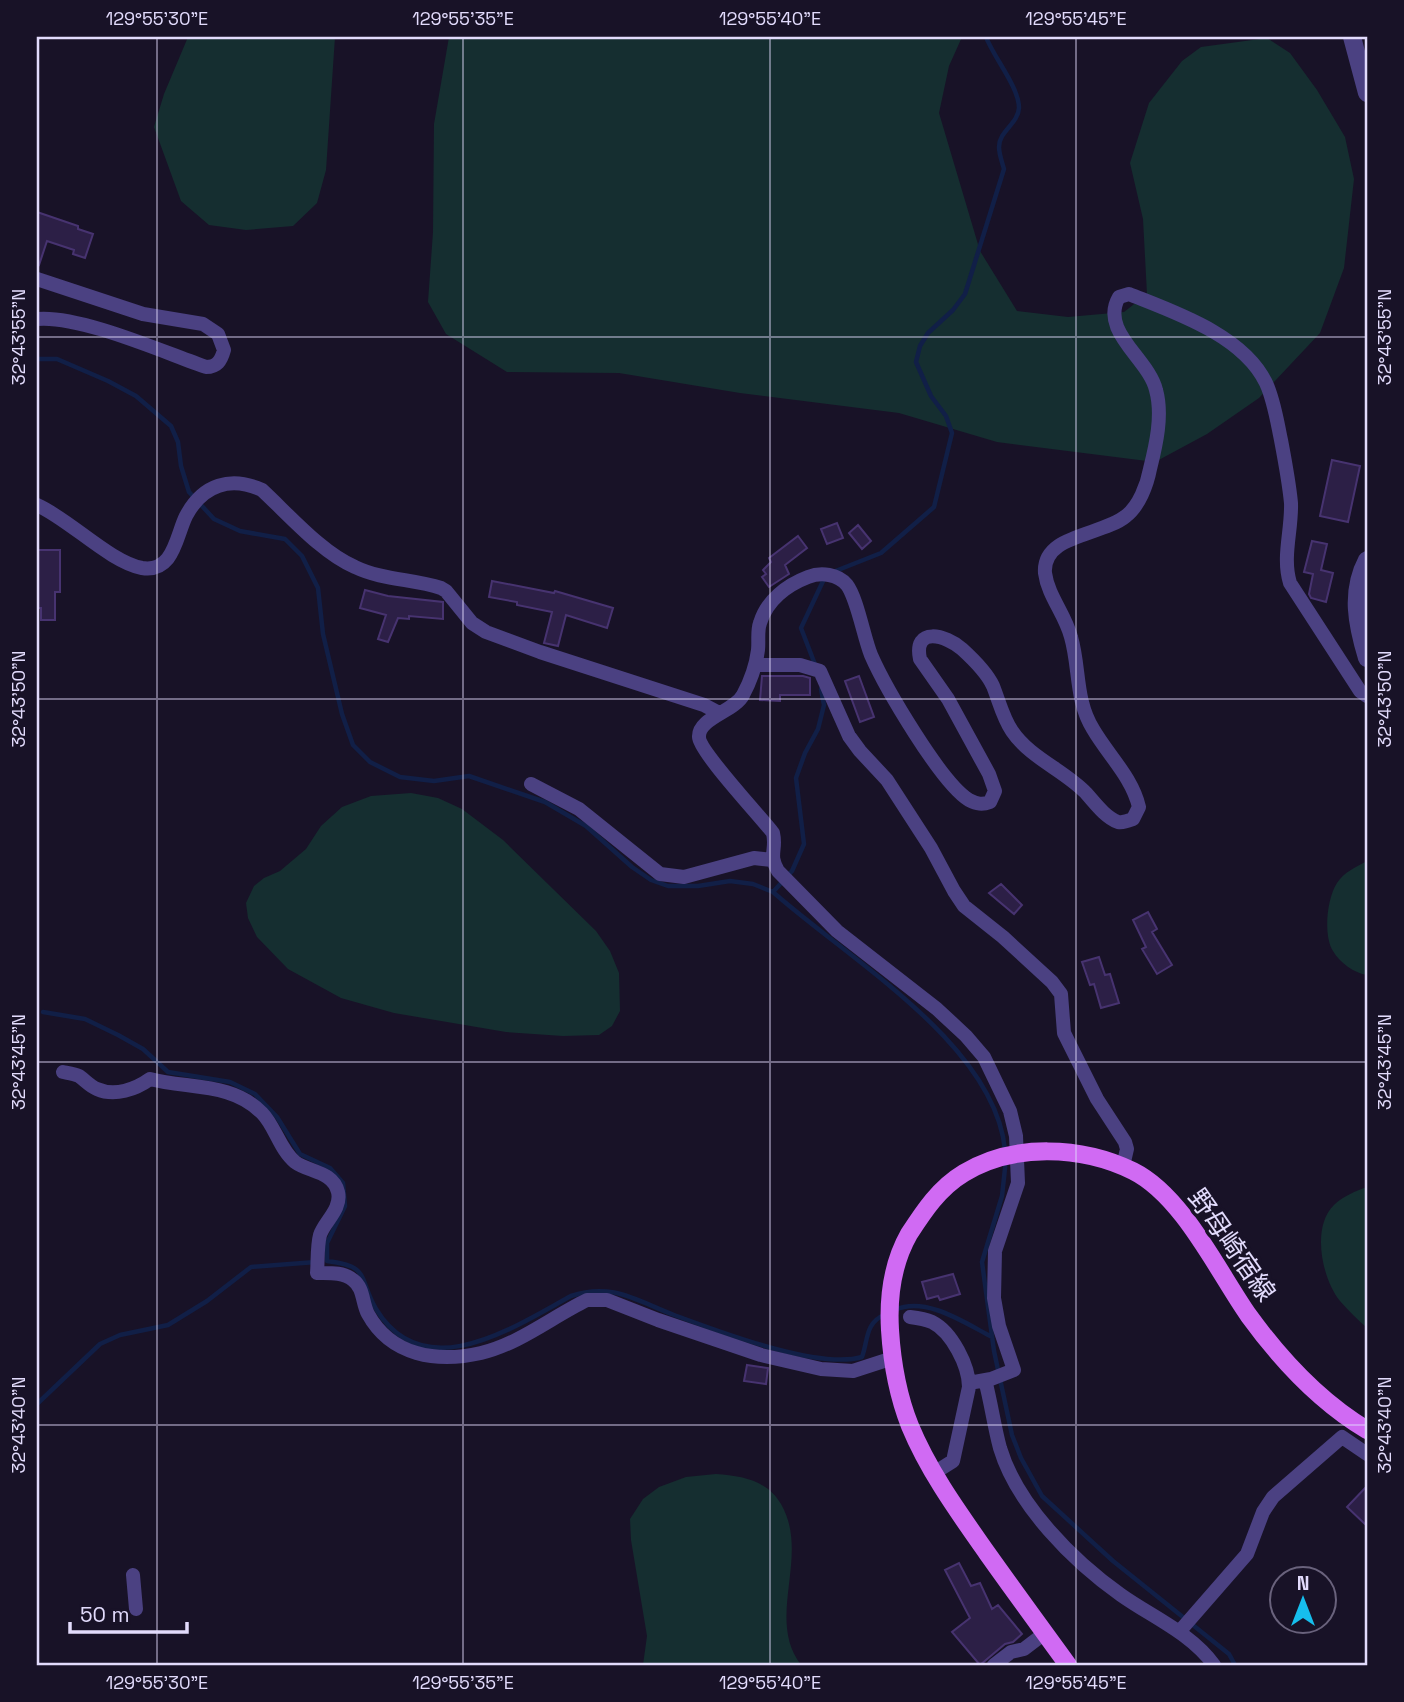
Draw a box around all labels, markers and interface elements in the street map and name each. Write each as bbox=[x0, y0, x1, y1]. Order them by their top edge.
text: 129°55'30"E bbox=[106, 7, 208, 30]
text: 129°55'35"E bbox=[412, 7, 514, 30]
text: 129°55'40"E bbox=[719, 7, 821, 30]
text: 129°55'45"E bbox=[1025, 7, 1127, 30]
text: 32°43'55"N bbox=[7, 289, 30, 385]
text: 32°43'55"N bbox=[1373, 289, 1396, 385]
text: 32°43'50"N bbox=[7, 650, 30, 748]
text: 32°43'50"N bbox=[1373, 650, 1396, 748]
text: 32°43'45"N bbox=[7, 1014, 30, 1110]
text: 32°43'45"N bbox=[1373, 1014, 1396, 1110]
street label: 野母崎宿線 bbox=[1181, 1182, 1283, 1308]
text: 32°43'40"N bbox=[7, 1377, 30, 1473]
text: 32°43'40"N bbox=[1373, 1377, 1396, 1473]
north arrow bbox=[1268, 1566, 1338, 1636]
text: N bbox=[1297, 1571, 1309, 1596]
scale bar bbox=[70, 1590, 187, 1634]
text: 50 m bbox=[80, 1601, 130, 1628]
text: 129°55'30"E bbox=[106, 1671, 208, 1694]
text: 129°55'35"E bbox=[412, 1671, 514, 1694]
text: 129°55'40"E bbox=[719, 1671, 821, 1694]
text: 129°55'45"E bbox=[1025, 1671, 1127, 1694]

